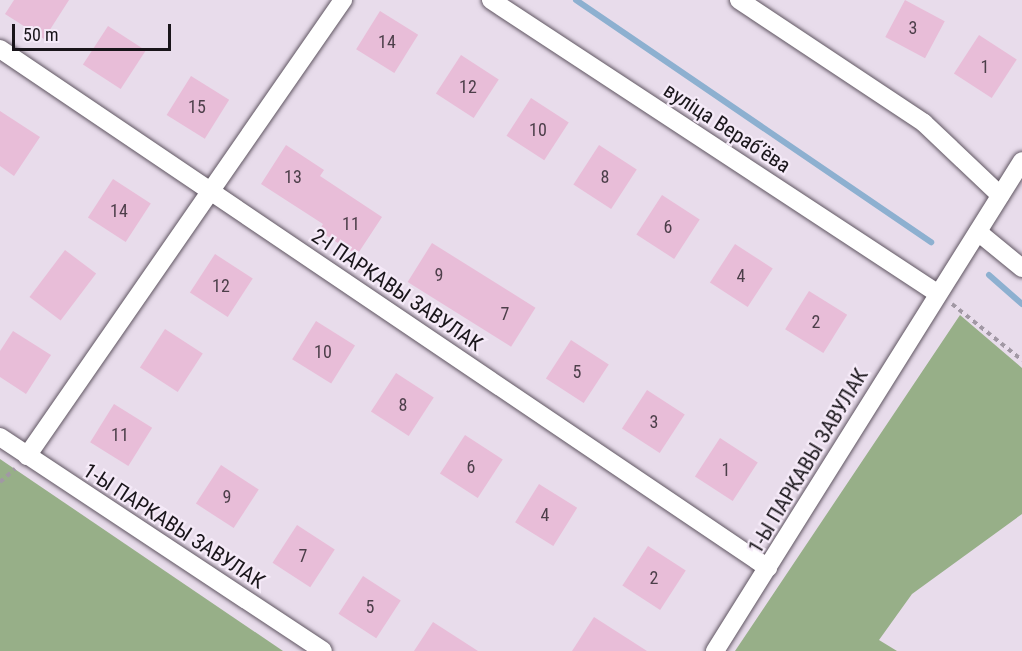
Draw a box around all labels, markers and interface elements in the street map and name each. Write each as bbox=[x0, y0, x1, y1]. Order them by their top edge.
scale bar bbox=[15, 12, 174, 50]
house number: 3 bbox=[909, 17, 917, 39]
text: 50 m bbox=[23, 24, 58, 45]
house number: 14 bbox=[378, 31, 396, 53]
house number: 1 bbox=[981, 56, 989, 78]
house number: 12 bbox=[459, 76, 477, 98]
street label: вуліца Верабʼёва bbox=[659, 78, 795, 178]
house number: 15 bbox=[188, 96, 206, 118]
house number: 10 bbox=[529, 119, 547, 141]
house number: 13 bbox=[284, 166, 302, 188]
house number: 8 bbox=[601, 166, 609, 188]
house number: 14 bbox=[110, 200, 128, 222]
house number: 11 bbox=[342, 213, 360, 235]
house number: 6 bbox=[664, 216, 672, 238]
street label: 2-І ПАРКАВЫ ЗАВУЛАК bbox=[307, 223, 487, 357]
house number: 9 bbox=[435, 264, 443, 286]
house number: 4 bbox=[737, 265, 745, 287]
house number: 12 bbox=[212, 275, 230, 297]
house number: 7 bbox=[501, 303, 509, 325]
house number: 2 bbox=[812, 311, 820, 333]
house number: 10 bbox=[314, 341, 332, 363]
house number: 5 bbox=[573, 361, 581, 383]
street label: 1-Ы ПАРКАВЫ ЗАВУЛАК bbox=[743, 364, 873, 558]
house number: 8 bbox=[399, 394, 407, 416]
house number: 3 bbox=[650, 411, 658, 433]
house number: 11 bbox=[111, 424, 129, 446]
house number: 6 bbox=[467, 456, 475, 478]
street label: 1-Ы ПАРКАВЫ ЗАВУЛАК bbox=[79, 458, 269, 594]
house number: 1 bbox=[722, 459, 730, 481]
house number: 9 bbox=[223, 486, 231, 508]
house number: 4 bbox=[541, 504, 549, 526]
house number: 7 bbox=[299, 545, 307, 567]
house number: 2 bbox=[650, 567, 658, 589]
house number: 5 bbox=[366, 596, 374, 618]

